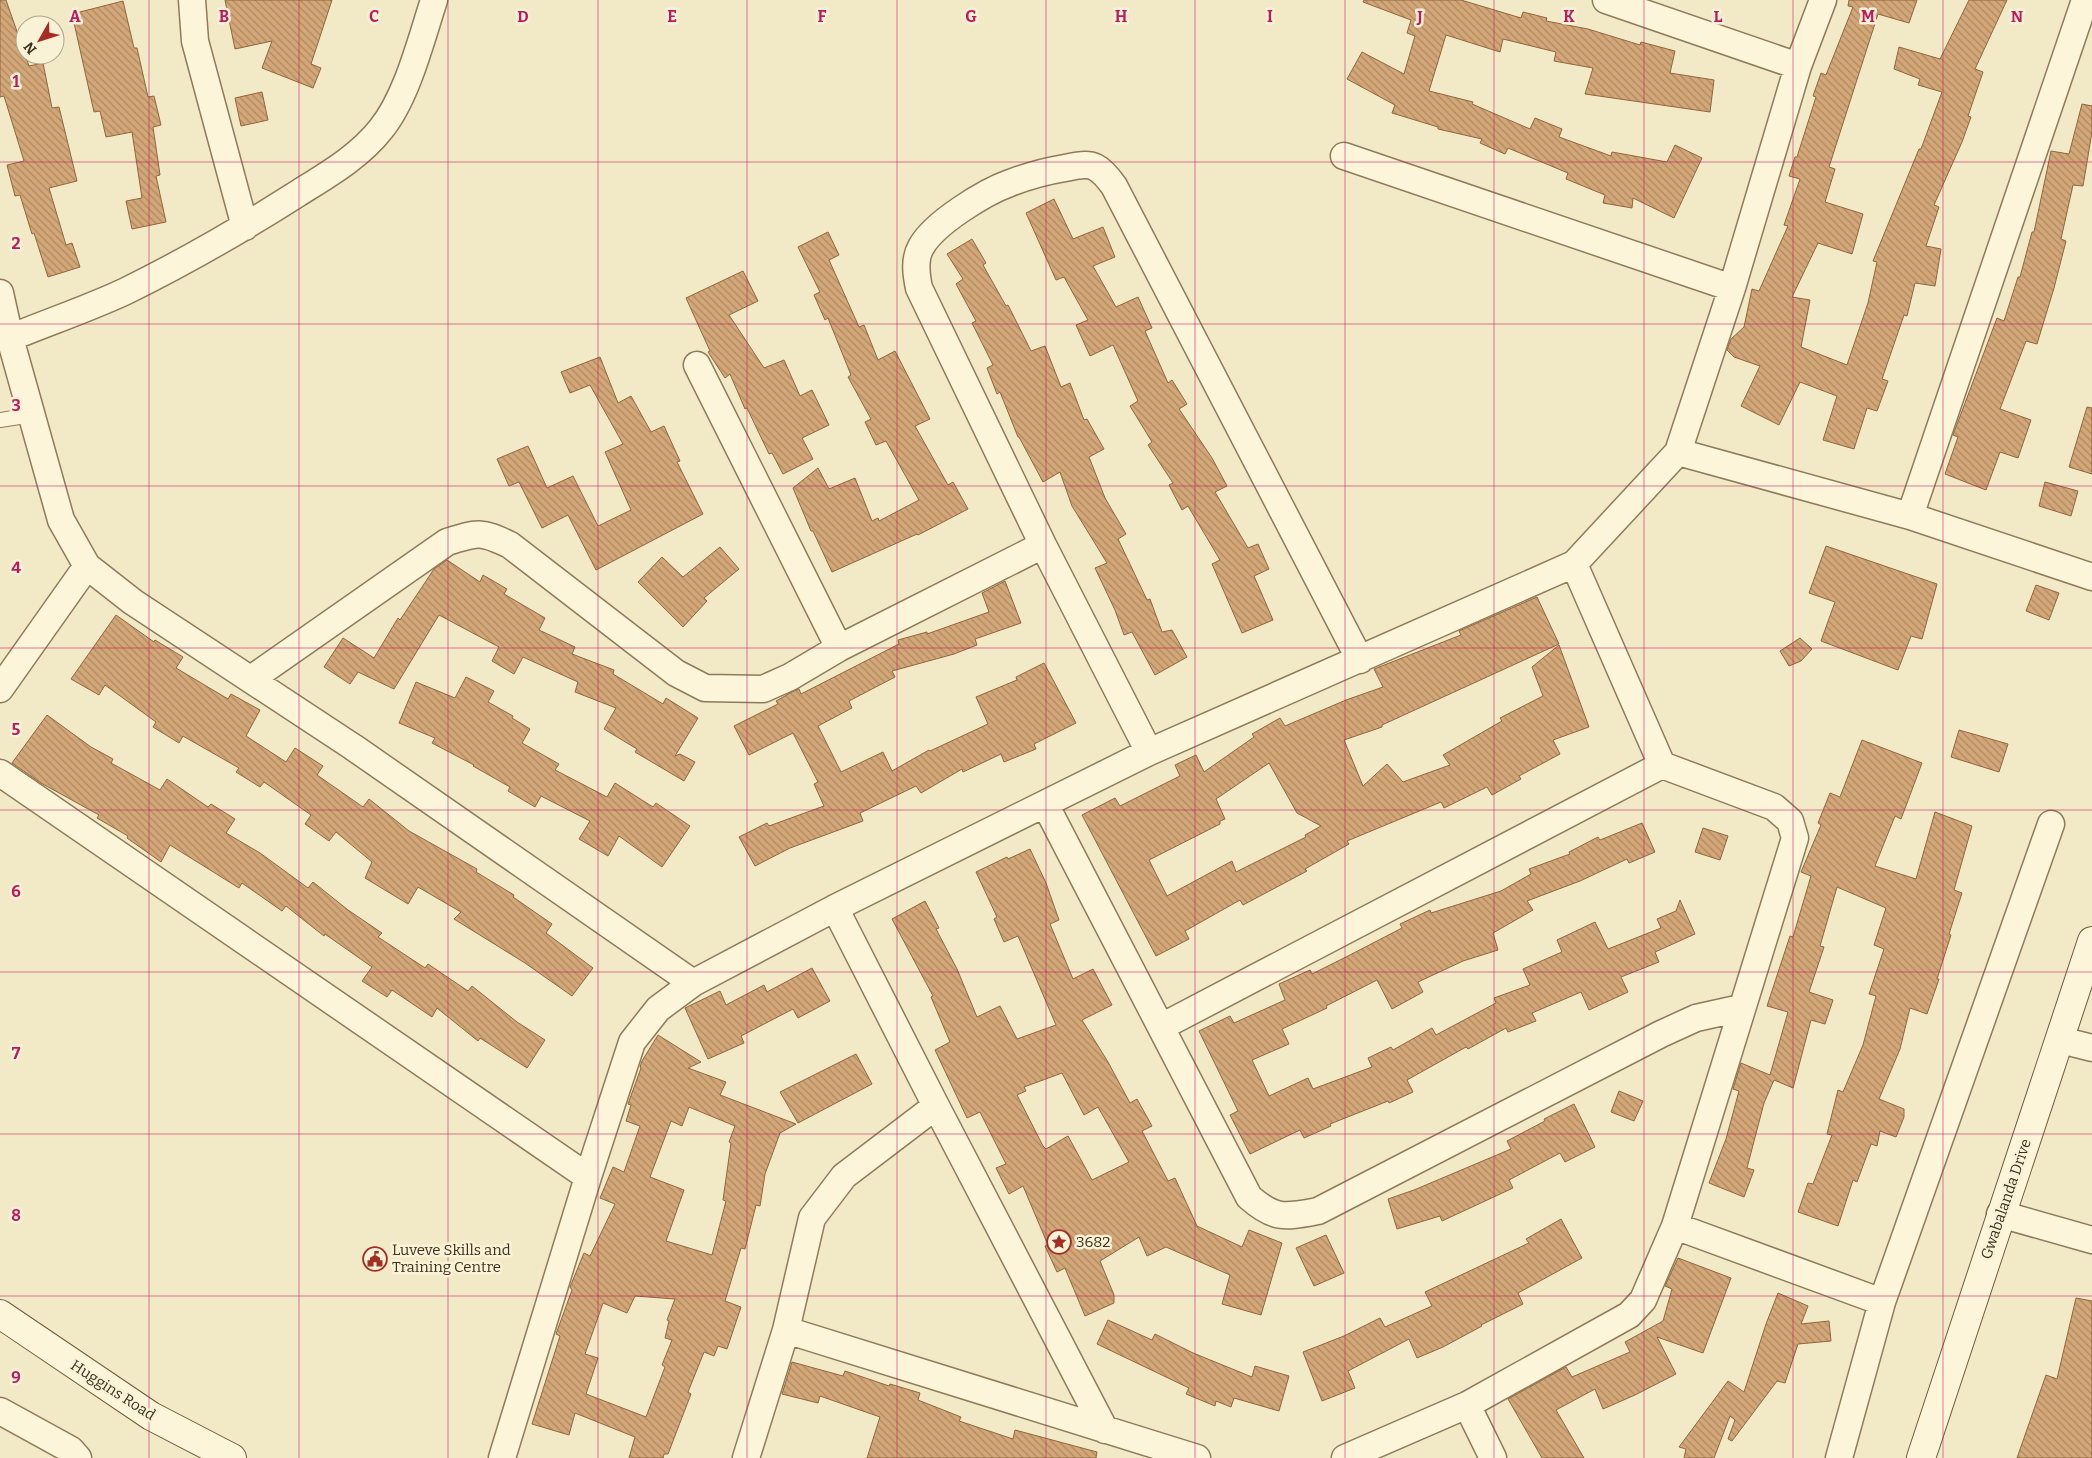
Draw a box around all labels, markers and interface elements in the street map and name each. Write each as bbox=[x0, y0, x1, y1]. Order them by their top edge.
text: A bbox=[69, 7, 81, 26]
text: B bbox=[219, 7, 229, 26]
text: C bbox=[369, 7, 379, 26]
text: D bbox=[517, 7, 529, 26]
text: E bbox=[667, 7, 677, 26]
text: F bbox=[818, 7, 827, 26]
text: G bbox=[965, 7, 977, 26]
text: H bbox=[1115, 7, 1128, 26]
text: I bbox=[1267, 7, 1273, 26]
text: J bbox=[1416, 7, 1423, 26]
text: K bbox=[1563, 7, 1575, 26]
text: L bbox=[1714, 7, 1723, 26]
text: M bbox=[1861, 7, 1875, 26]
text: N bbox=[2011, 7, 2023, 26]
north arrow bbox=[15, 15, 65, 65]
text: N bbox=[20, 38, 40, 57]
text: 1 bbox=[13, 72, 20, 91]
text: 2 bbox=[11, 234, 21, 253]
text: 3 bbox=[11, 396, 21, 415]
text: 4 bbox=[11, 558, 21, 577]
text: 5 bbox=[12, 720, 21, 739]
text: 6 bbox=[11, 882, 21, 901]
text: 7 bbox=[12, 1044, 21, 1063]
street label: Gwabalanda Drive bbox=[1977, 1136, 2035, 1262]
text: 8 bbox=[11, 1206, 21, 1225]
place icon: 3682 bbox=[1046, 1229, 1072, 1255]
place label: 3682 bbox=[1076, 1233, 1111, 1251]
place label: Luveve Skills and Training Centre bbox=[392, 1241, 511, 1276]
public building icon: Luveve Skills and Training Centre bbox=[362, 1246, 388, 1272]
street label: Huggins Road bbox=[67, 1356, 159, 1424]
text: 9 bbox=[11, 1368, 21, 1387]

